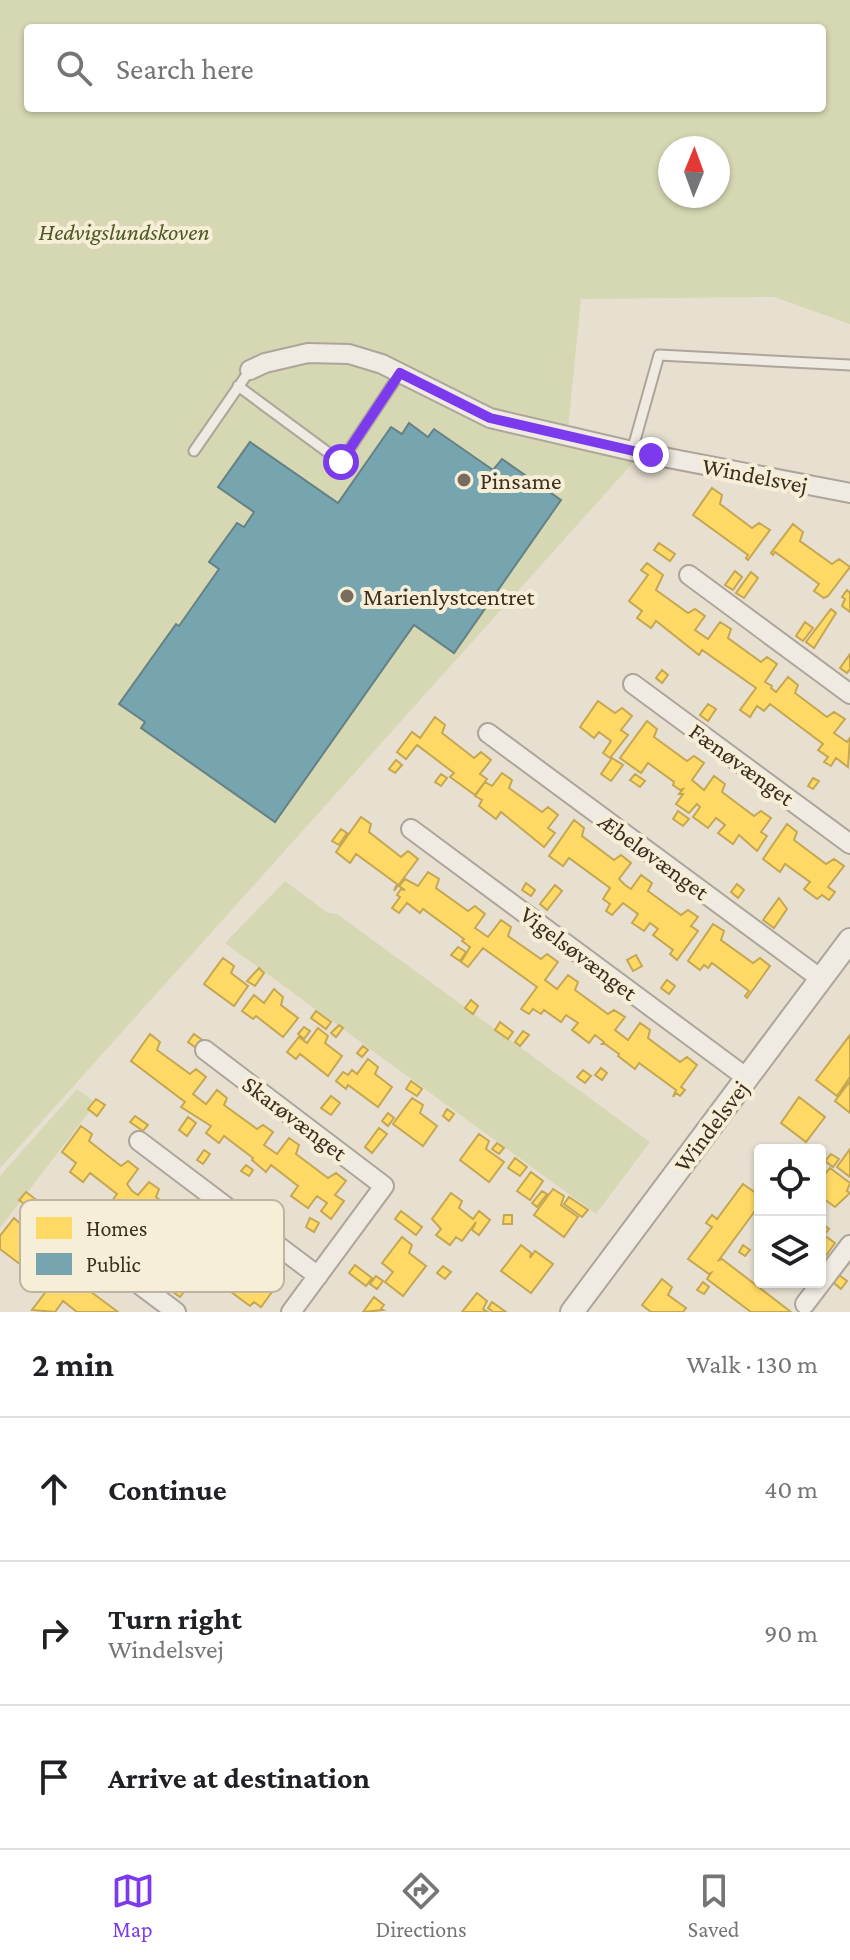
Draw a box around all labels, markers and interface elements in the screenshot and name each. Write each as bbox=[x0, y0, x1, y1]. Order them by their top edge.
search box bbox=[24, 24, 826, 112]
icon: search bbox=[52, 46, 96, 90]
text: Search here bbox=[116, 52, 254, 85]
north arrow bbox=[658, 136, 730, 208]
park label: Hedvigslundskoven bbox=[38, 218, 210, 245]
route end bbox=[633, 437, 669, 473]
route start bbox=[323, 444, 359, 480]
street label: Windelsvej bbox=[700, 452, 810, 498]
place label: Pinsame bbox=[480, 467, 562, 494]
marker: Pinsame bbox=[455, 471, 473, 489]
place label: Marienlystcentret bbox=[363, 583, 535, 610]
marker: Marienlystcentret bbox=[338, 587, 356, 605]
street label: Fænøvænget bbox=[684, 717, 800, 812]
street label: Æbeløvænget bbox=[593, 806, 715, 906]
street label: Vigelsøvænget bbox=[515, 900, 644, 1006]
street label: Skarøvænget bbox=[237, 1070, 353, 1167]
street label: Windelsvej bbox=[668, 1075, 754, 1177]
map controls bbox=[754, 1144, 826, 1288]
button: locate bbox=[754, 1144, 826, 1216]
legend bbox=[20, 1200, 284, 1292]
text: Homes bbox=[86, 1216, 147, 1241]
button: layers bbox=[754, 1216, 826, 1288]
text: Public bbox=[86, 1252, 141, 1277]
text: 2 min bbox=[32, 1346, 114, 1383]
text: Walk · 130 m bbox=[687, 1350, 818, 1379]
icon: ahead bbox=[32, 1467, 76, 1511]
text: Continue bbox=[108, 1473, 227, 1506]
text: 40 m bbox=[764, 1475, 818, 1504]
text: Turn right bbox=[108, 1602, 242, 1635]
icon: right bbox=[32, 1611, 76, 1655]
text: 90 m bbox=[764, 1619, 818, 1648]
text: Windelsvej bbox=[108, 1635, 224, 1664]
icon: arrive bbox=[32, 1755, 76, 1799]
text: Arrive at destination bbox=[108, 1761, 370, 1794]
tab: Map bbox=[111, 1869, 155, 1942]
tab: Directions bbox=[376, 1869, 467, 1942]
tab: Saved bbox=[688, 1869, 739, 1942]

